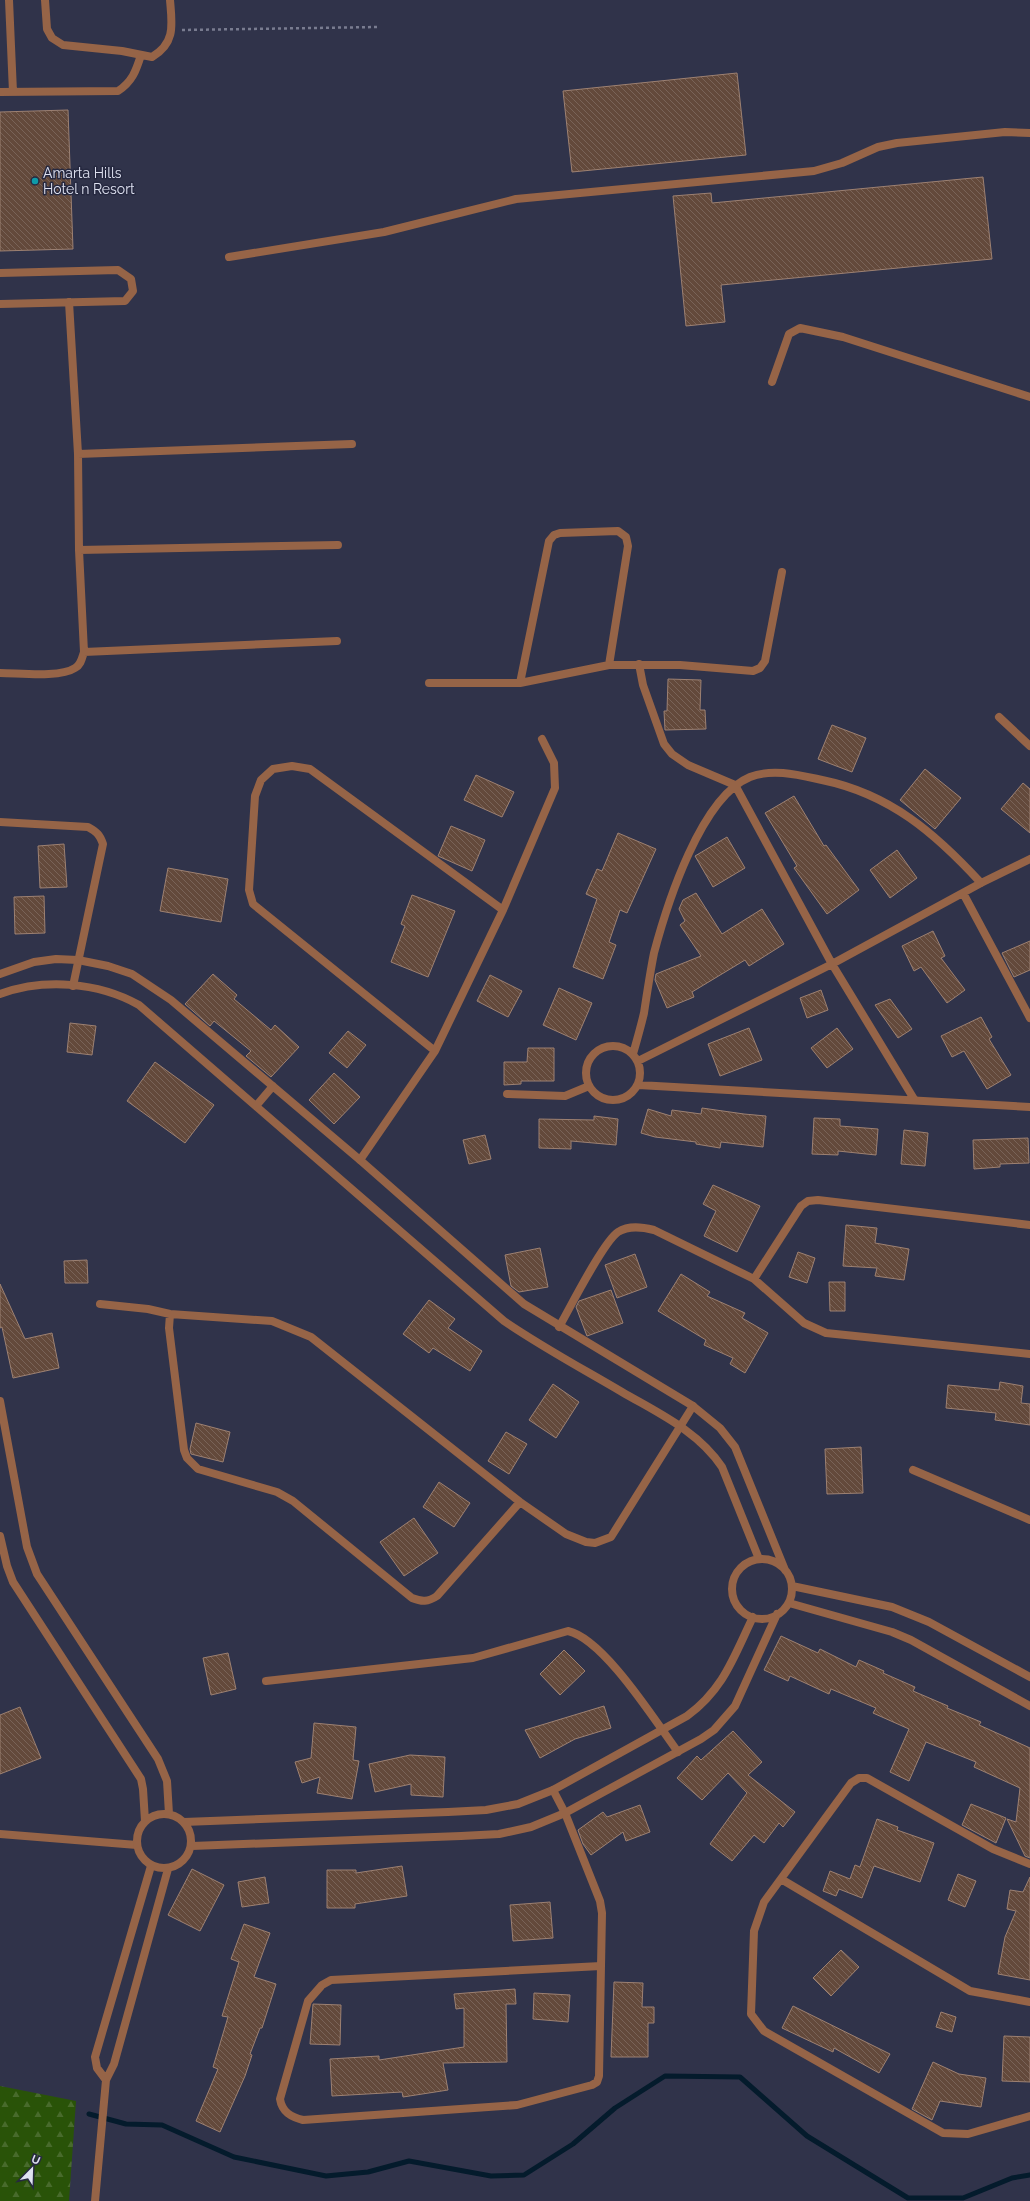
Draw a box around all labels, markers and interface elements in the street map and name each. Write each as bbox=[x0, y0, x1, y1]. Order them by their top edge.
place label: Amarta Hills Hotel n Resort bbox=[43, 165, 135, 197]
marker: Amarta Hills Hotel n Resort bbox=[30, 176, 40, 186]
north arrow bbox=[12, 2149, 52, 2189]
text: U bbox=[29, 2153, 42, 2168]

